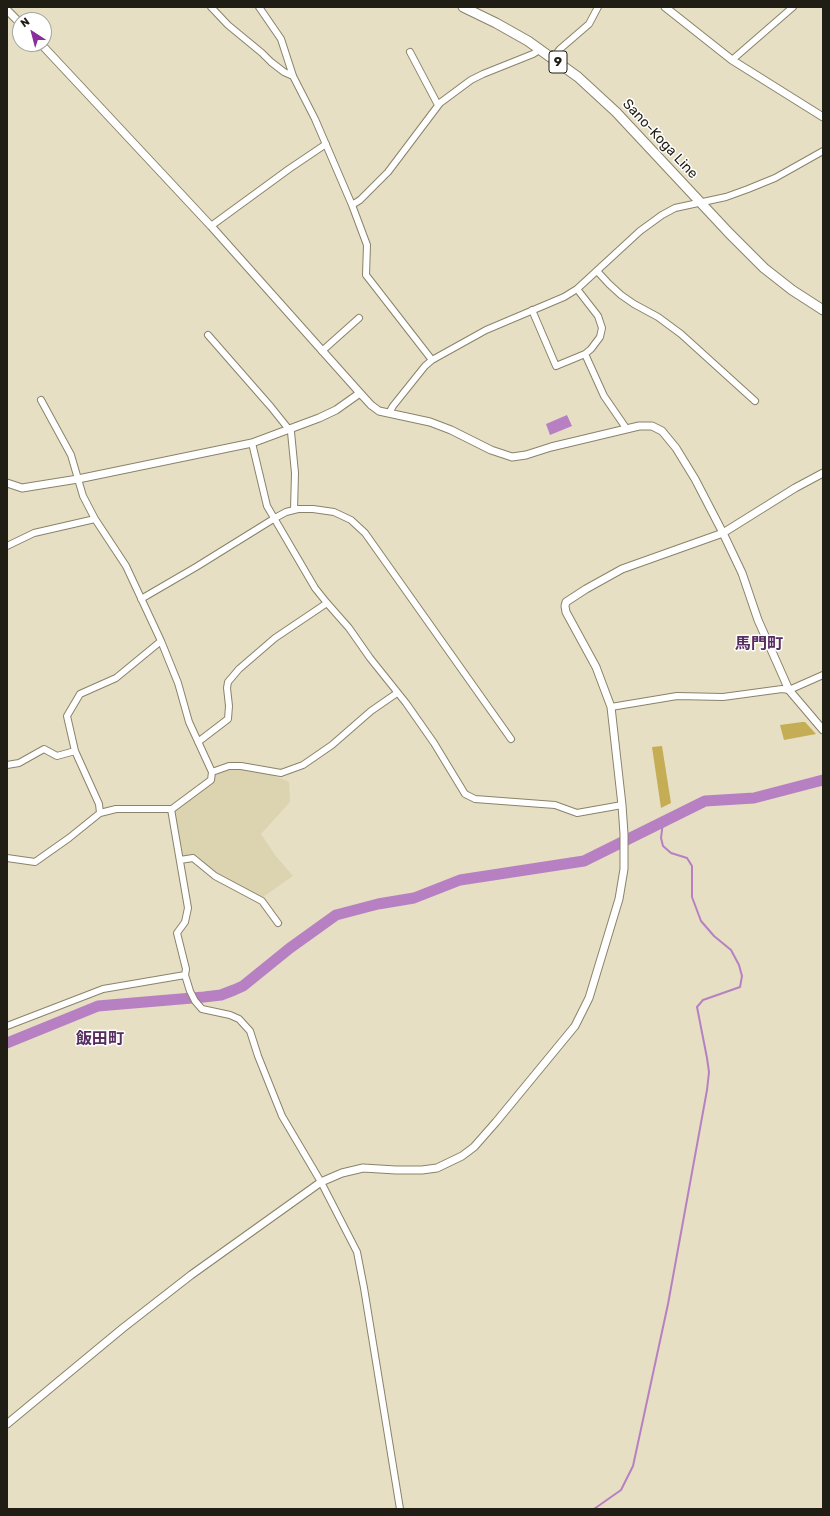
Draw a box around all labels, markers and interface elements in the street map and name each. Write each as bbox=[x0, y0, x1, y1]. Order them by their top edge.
north arrow bbox=[12, 12, 52, 52]
text: N bbox=[18, 15, 32, 30]
road number: 9 bbox=[549, 51, 567, 73]
street label: Sano-Koga Line bbox=[619, 96, 701, 182]
district label: 馬門町 bbox=[735, 634, 783, 654]
district label: 飯田町 bbox=[76, 1029, 124, 1049]

